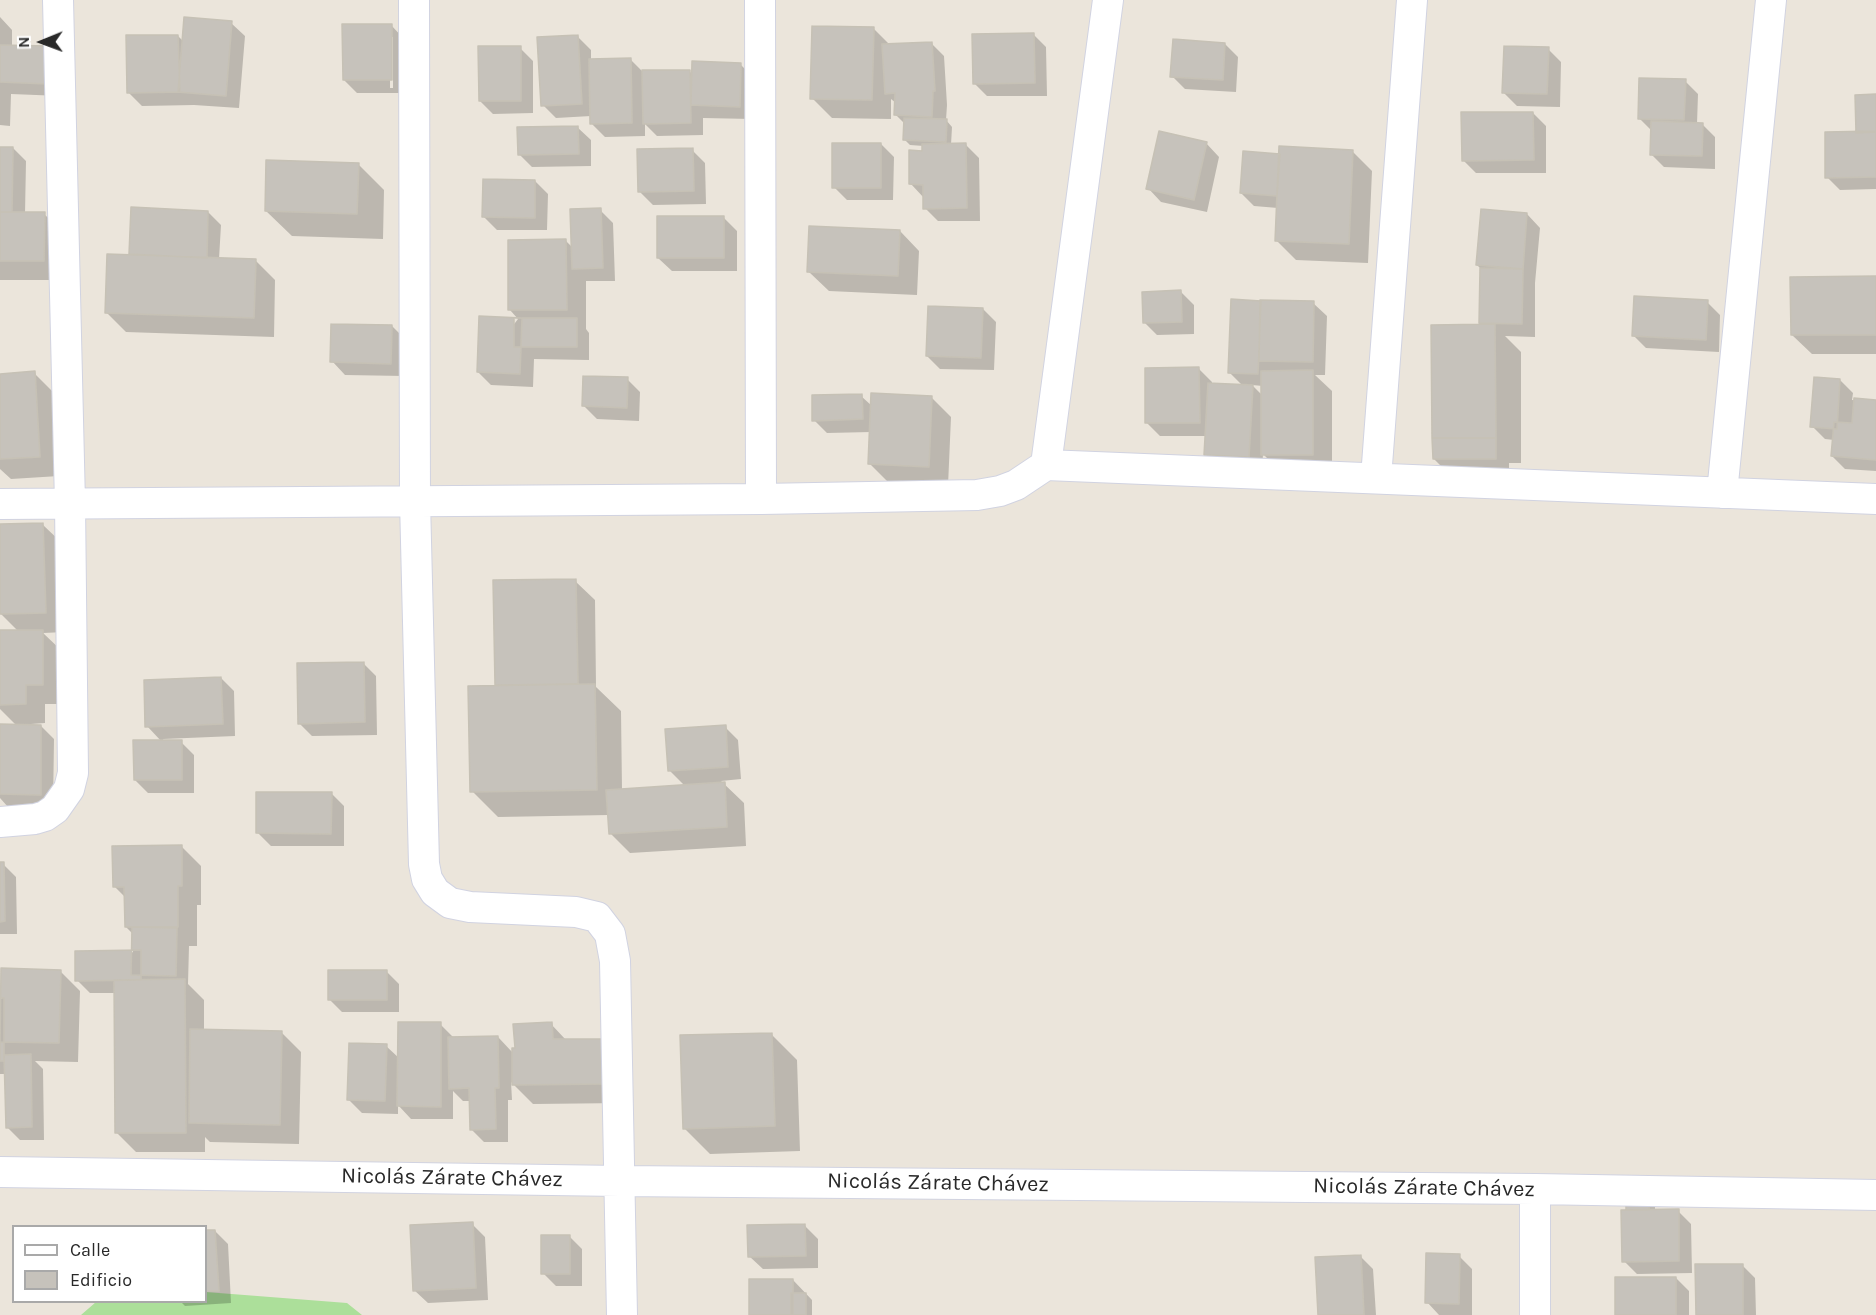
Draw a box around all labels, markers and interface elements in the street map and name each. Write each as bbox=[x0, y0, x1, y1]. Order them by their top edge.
north arrow bbox=[12, 12, 72, 72]
text: N bbox=[14, 36, 33, 48]
street label: Nicolás Zárate Chávez bbox=[341, 1163, 563, 1193]
street label: Nicolás Zárate Chávez bbox=[827, 1168, 1049, 1198]
street label: Nicolás Zárate Chávez bbox=[1313, 1173, 1535, 1203]
legend bbox=[12, 1225, 207, 1303]
text: Calle bbox=[70, 1239, 110, 1261]
text: Edificio bbox=[70, 1269, 132, 1291]

